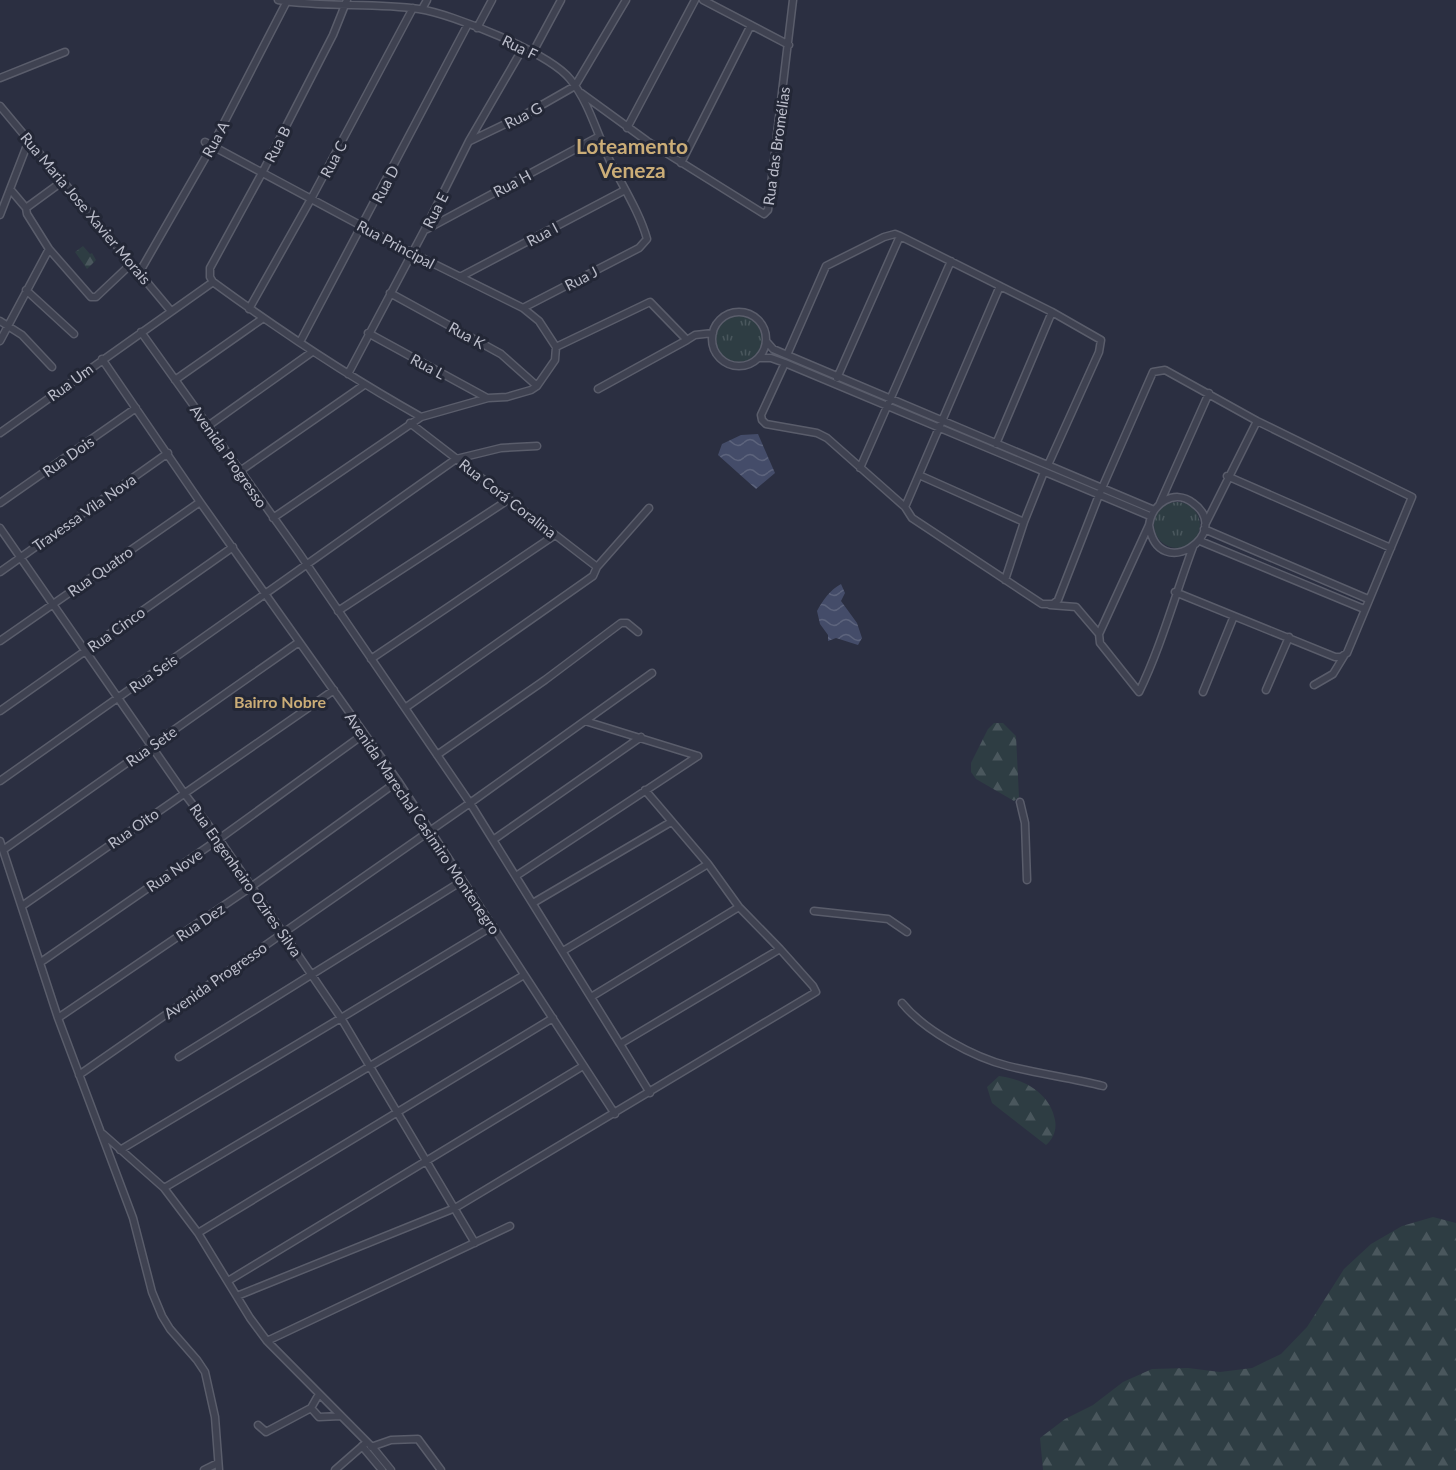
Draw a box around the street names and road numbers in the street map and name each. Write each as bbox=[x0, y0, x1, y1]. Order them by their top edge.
street label: Rua F bbox=[499, 31, 541, 63]
street label: Rua das Bromélias bbox=[759, 86, 793, 206]
street label: Rua G bbox=[501, 98, 545, 132]
street label: Rua A bbox=[198, 117, 233, 160]
street label: Rua B bbox=[260, 123, 294, 165]
street label: Rua Maria Jose Xavier Morais bbox=[17, 128, 155, 288]
street label: Rua C bbox=[316, 138, 350, 180]
street label: Rua D bbox=[368, 162, 402, 206]
street label: Rua H bbox=[490, 166, 534, 200]
street label: Rua E bbox=[418, 189, 452, 231]
street label: Rua Principal bbox=[354, 216, 438, 272]
street label: Rua I bbox=[523, 218, 561, 250]
street label: Rua J bbox=[561, 262, 601, 294]
street label: Rua K bbox=[446, 318, 488, 352]
street label: Rua L bbox=[408, 349, 449, 383]
street label: Rua Um bbox=[44, 359, 96, 405]
street label: Avenida Progresso bbox=[187, 401, 271, 511]
street label: Rua Dois bbox=[39, 432, 97, 480]
street label: Rua Corá Coralina bbox=[456, 455, 560, 541]
street label: Travessa Vila Nova bbox=[29, 470, 139, 554]
street label: Rua Quatro bbox=[64, 542, 136, 600]
street label: Rua Cinco bbox=[84, 603, 148, 655]
street label: Rua Seis bbox=[125, 650, 181, 696]
street label: Avenida Marechal Casimiro Montenegro bbox=[342, 709, 504, 937]
street label: Rua Sete bbox=[122, 722, 180, 770]
street label: Rua Engenheiro Ozires Silva bbox=[186, 800, 306, 960]
street label: Rua Oito bbox=[104, 804, 162, 852]
street label: Rua Nove bbox=[143, 845, 206, 895]
street label: Rua Dez bbox=[172, 899, 228, 945]
street label: Avenida Progresso bbox=[160, 938, 270, 1022]

